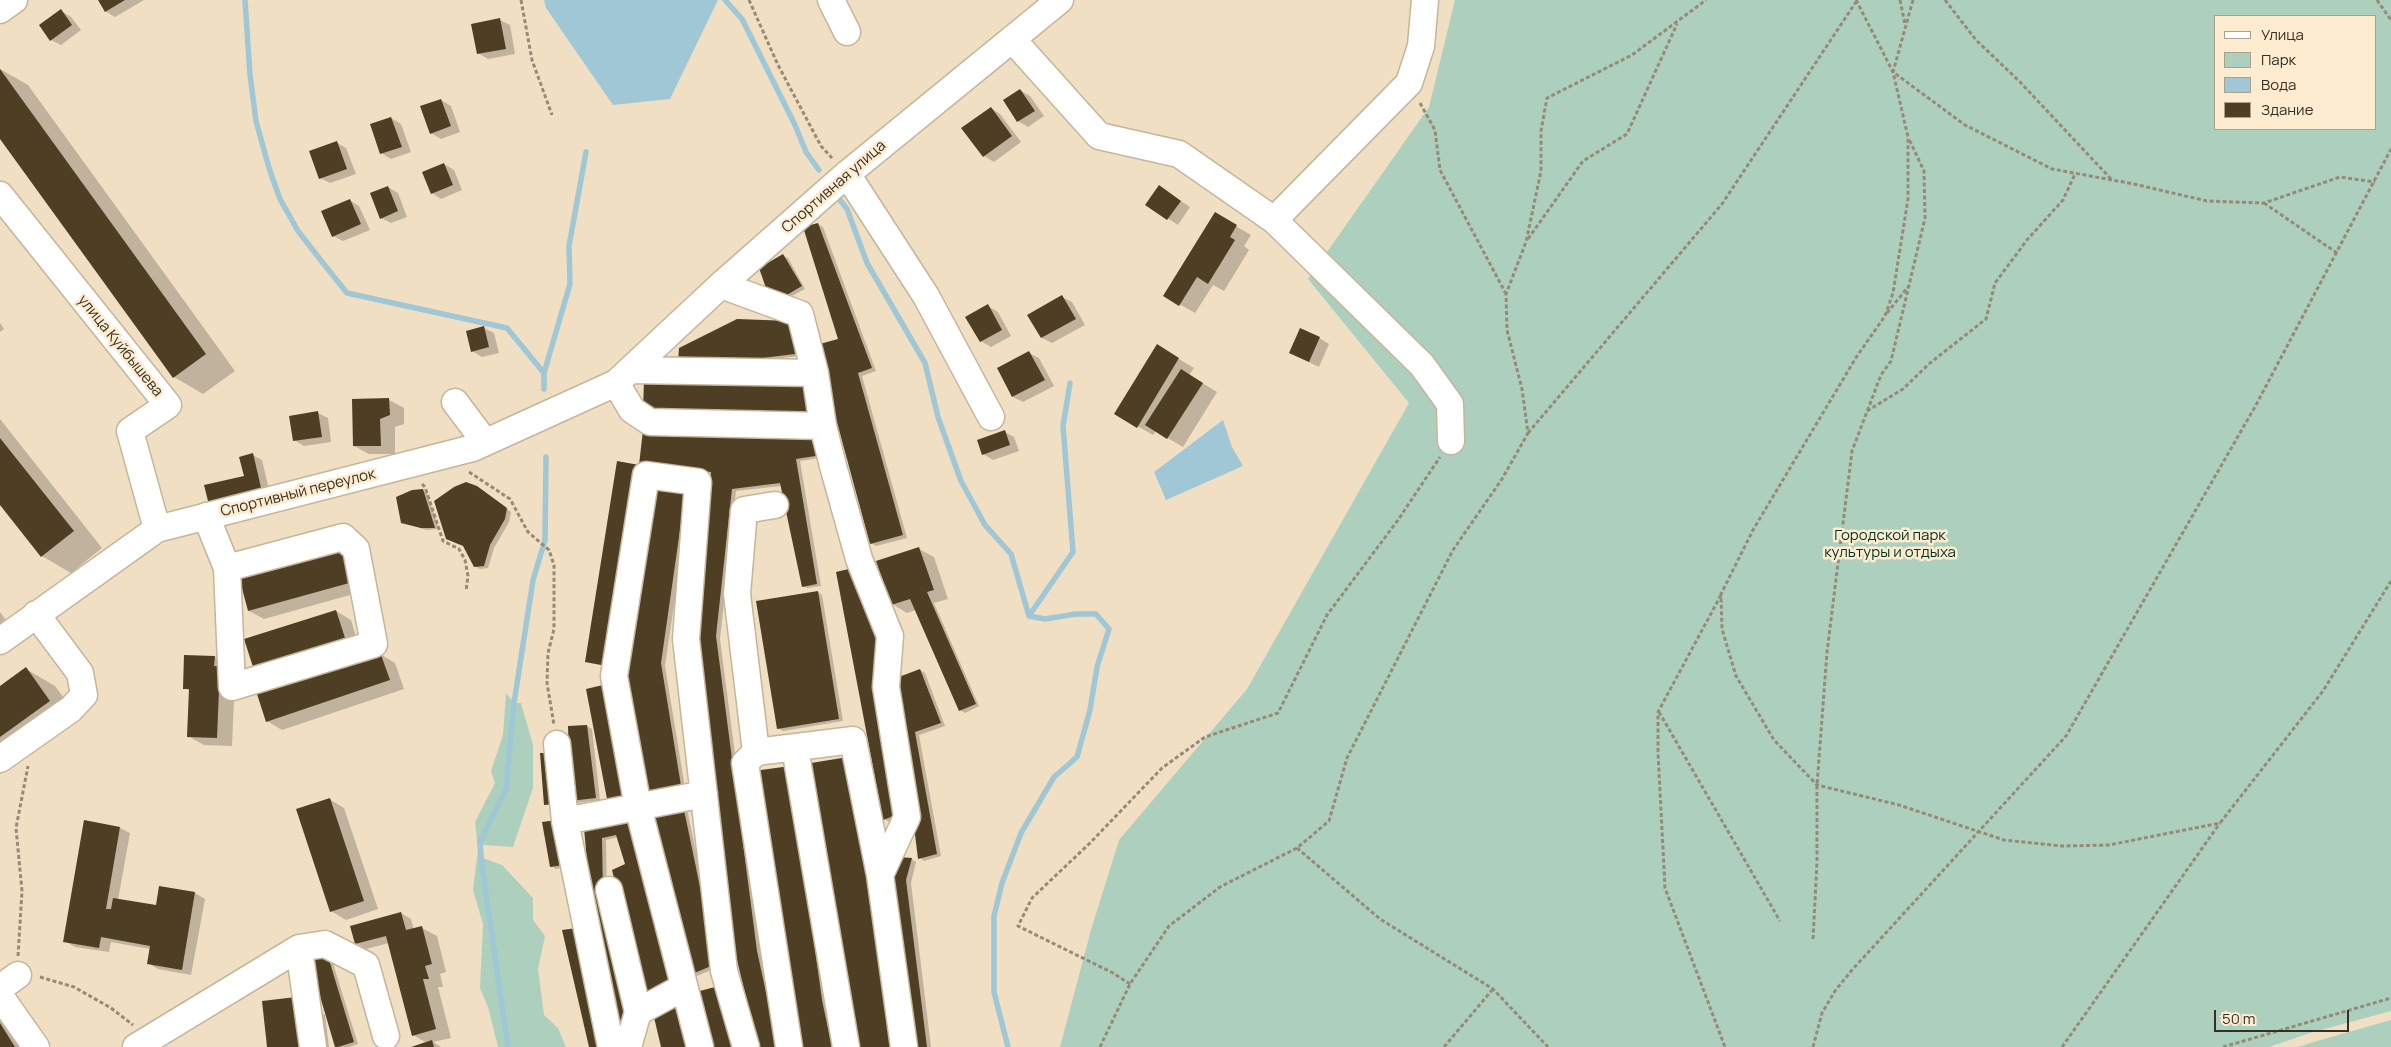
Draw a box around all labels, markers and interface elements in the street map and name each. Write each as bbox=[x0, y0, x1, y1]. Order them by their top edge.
legend bbox=[2214, 15, 2376, 130]
text: Улица bbox=[2261, 24, 2304, 45]
text: Парк bbox=[2261, 49, 2296, 70]
text: Вода bbox=[2261, 74, 2296, 95]
text: Здание bbox=[2261, 99, 2313, 120]
street label: Спортивная улица bbox=[778, 137, 890, 237]
street label: улица Куйбышева bbox=[74, 292, 166, 400]
street label: Спортивный переулок bbox=[219, 465, 377, 521]
park label: Городской парк культуры и отдыха bbox=[1824, 527, 1956, 562]
scale bar bbox=[2216, 1000, 2351, 1032]
text: 50 m bbox=[2222, 1008, 2256, 1029]

